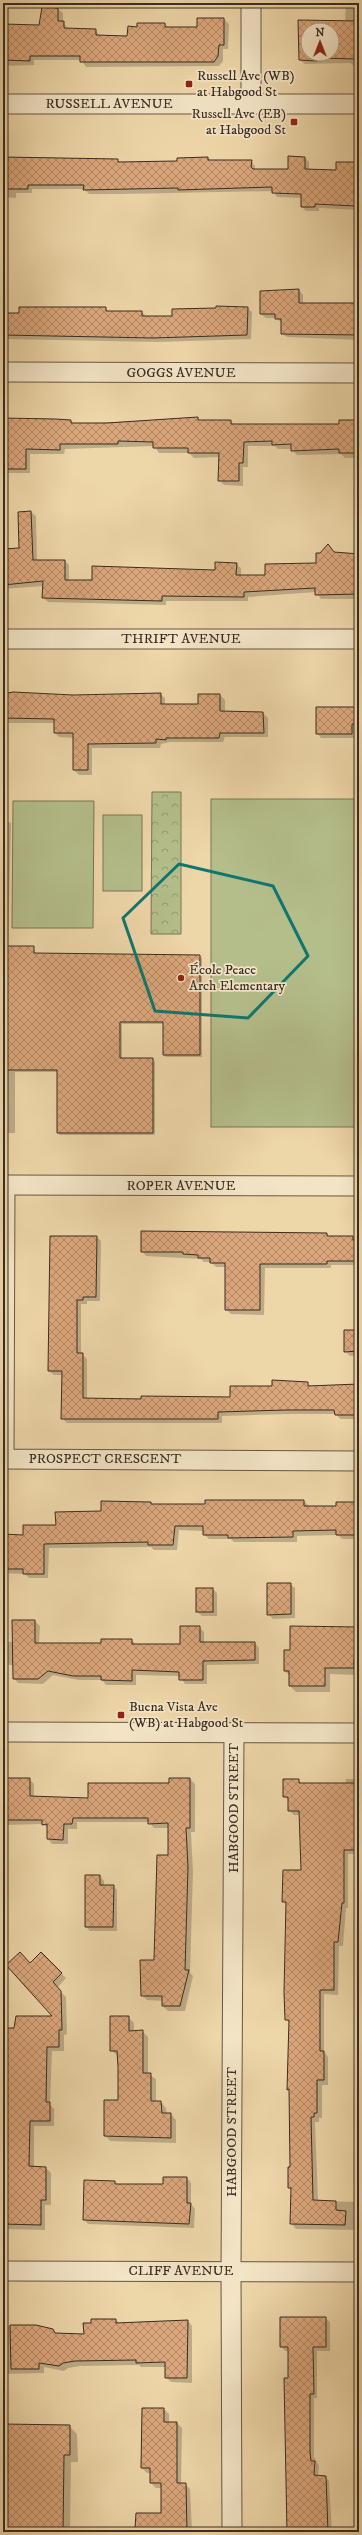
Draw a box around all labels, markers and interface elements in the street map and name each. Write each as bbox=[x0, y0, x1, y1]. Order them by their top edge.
north arrow bbox=[300, 22, 340, 62]
text: N bbox=[315, 26, 325, 40]
place label: Russell Ave (WB) at Habgood St bbox=[197, 67, 295, 101]
marker: Russell Ave (WB) at Habgood St bbox=[184, 79, 194, 89]
street label: RUSSELL AVENUE bbox=[45, 95, 173, 113]
place label: Russell Ave (EB) at Habgood St bbox=[192, 105, 287, 139]
marker: Russell Ave (EB) at Habgood St bbox=[289, 117, 299, 127]
street label: GOGGS AVENUE bbox=[126, 364, 236, 382]
street label: THRIFT AVENUE bbox=[121, 630, 241, 648]
place label: École Peace Arch Elementary bbox=[189, 961, 285, 995]
marker: École Peace Arch Elementary bbox=[176, 973, 186, 983]
street label: ROPER AVENUE bbox=[127, 1177, 236, 1195]
street label: PROSPECT CRESCENT bbox=[29, 1450, 182, 1468]
place label: Buena Vista Ave (WB) at Habgood St bbox=[129, 1698, 244, 1732]
marker: Buena Vista Ave (WB) at Habgood St bbox=[116, 1710, 126, 1720]
street label: HABGOOD STREET bbox=[225, 1743, 243, 1873]
street label: HABGOOD STREET bbox=[223, 2067, 241, 2197]
street label: CLIFF AVENUE bbox=[129, 2262, 234, 2280]

